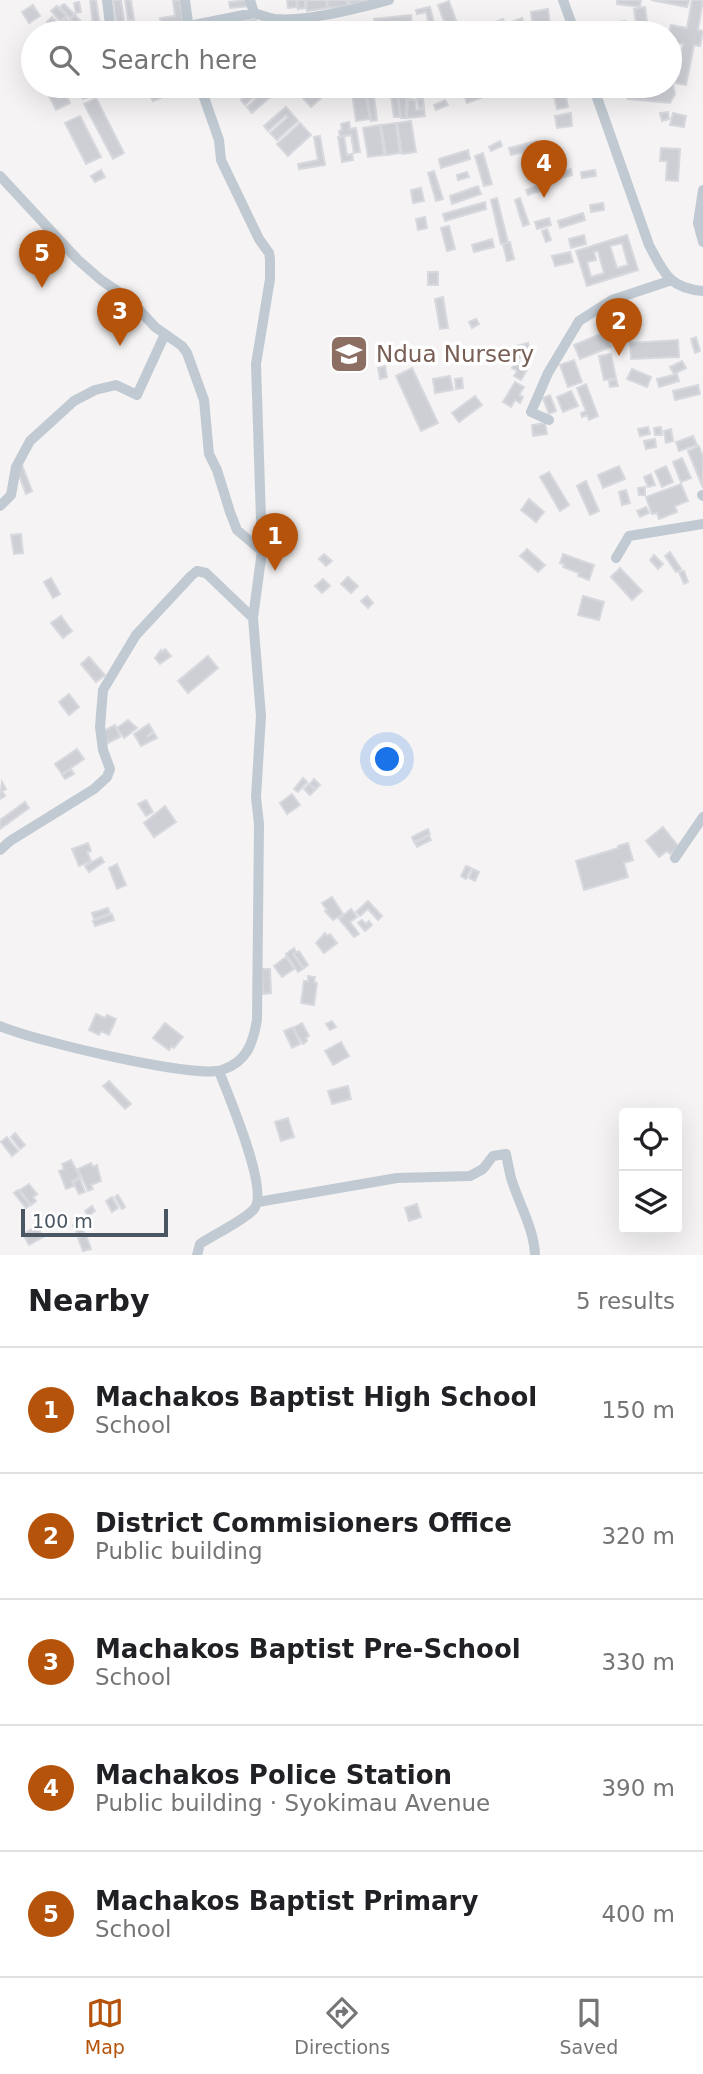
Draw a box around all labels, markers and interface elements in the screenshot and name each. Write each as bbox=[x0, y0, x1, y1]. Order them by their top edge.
search box bbox=[21, 21, 682, 98]
icon: search bbox=[45, 41, 83, 79]
text: Search here bbox=[101, 45, 257, 75]
pin: 4 bbox=[521, 140, 567, 198]
pin: 5 bbox=[19, 230, 65, 288]
pin: 3 bbox=[97, 288, 143, 346]
pin: 2 bbox=[596, 298, 642, 356]
school or university icon: Ndua Nursery bbox=[328, 333, 370, 375]
place label: Ndua Nursery bbox=[376, 341, 534, 367]
pin: 1 bbox=[252, 513, 298, 571]
your location bbox=[370, 742, 404, 776]
map controls bbox=[619, 1108, 682, 1234]
button: locate bbox=[619, 1108, 682, 1171]
button: layers bbox=[619, 1171, 682, 1234]
scale bar bbox=[21, 1206, 168, 1238]
text: 100 m bbox=[32, 1210, 93, 1232]
text: Nearby bbox=[28, 1283, 150, 1318]
text: 5 results bbox=[576, 1288, 675, 1314]
text: Machakos Baptist High School bbox=[95, 1382, 537, 1412]
text: 1 bbox=[43, 1397, 59, 1423]
text: 150 m bbox=[601, 1397, 675, 1423]
text: School bbox=[95, 1412, 171, 1438]
text: District Commisioners Office bbox=[95, 1508, 512, 1538]
text: 2 bbox=[43, 1523, 59, 1549]
text: 320 m bbox=[601, 1523, 675, 1549]
text: Public building bbox=[95, 1538, 263, 1564]
text: Machakos Baptist Pre-School bbox=[95, 1634, 521, 1664]
text: 3 bbox=[43, 1649, 59, 1675]
text: 330 m bbox=[601, 1649, 675, 1675]
text: School bbox=[95, 1664, 171, 1690]
text: Machakos Police Station bbox=[95, 1760, 452, 1790]
text: 4 bbox=[43, 1775, 59, 1801]
text: 390 m bbox=[601, 1775, 675, 1801]
text: Public building · Syokimau Avenue bbox=[95, 1790, 490, 1816]
text: Machakos Baptist Primary bbox=[95, 1886, 478, 1916]
text: 5 bbox=[43, 1901, 59, 1927]
text: 400 m bbox=[601, 1901, 675, 1927]
text: School bbox=[95, 1916, 171, 1942]
tab: Map bbox=[85, 1994, 125, 2058]
tab: Directions bbox=[294, 1994, 390, 2058]
tab: Saved bbox=[560, 1994, 618, 2058]

